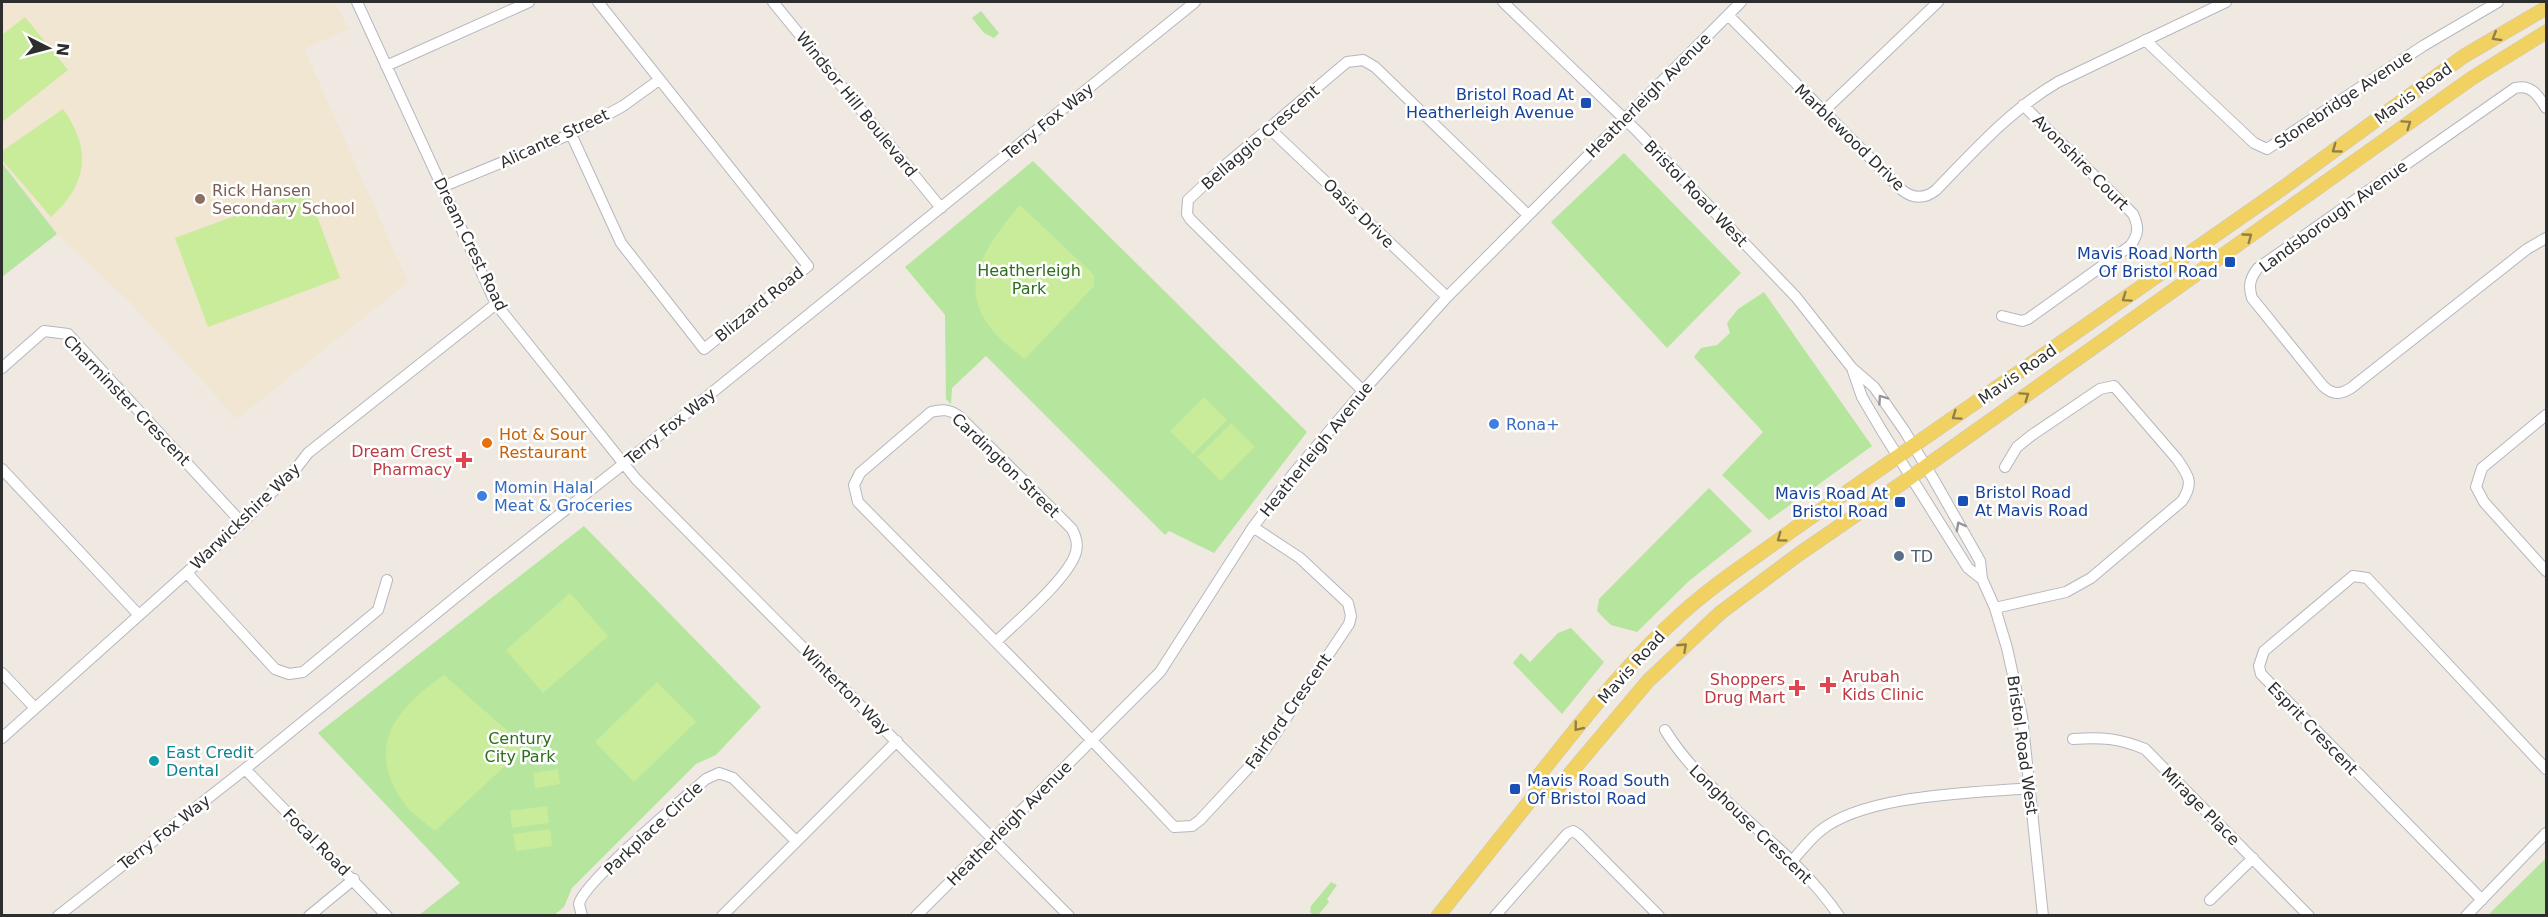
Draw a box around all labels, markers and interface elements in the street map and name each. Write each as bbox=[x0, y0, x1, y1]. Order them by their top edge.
north arrow bbox=[18, 18, 78, 78]
street label: Windsor Hill Boulevard bbox=[792, 28, 921, 181]
street label: Heatherleigh Avenue bbox=[1582, 29, 1714, 161]
one-way arrow bbox=[2492, 29, 2502, 41]
text: N bbox=[52, 42, 73, 57]
street label: Stonebridge Avenue bbox=[2271, 46, 2416, 153]
street label: Mavis Road bbox=[2371, 59, 2456, 128]
street label: Terry Fox Way bbox=[998, 79, 1097, 164]
street label: Marblewood Drive bbox=[1791, 80, 1908, 195]
street label: Bellaggio Crescent bbox=[1198, 81, 1323, 194]
place label: Bristol Road At Heatherleigh Avenue bbox=[1406, 85, 1574, 122]
marker: Bristol Road At Heatherleigh Avenue bbox=[1579, 96, 1593, 110]
street label: Alicante Street bbox=[497, 105, 612, 172]
street label: Avonshire Court bbox=[2029, 111, 2132, 214]
one-way arrow bbox=[2400, 120, 2411, 131]
street label: Bristol Road West bbox=[1640, 136, 1751, 250]
one-way arrow bbox=[2332, 142, 2343, 153]
street label: Landsborough Avenue bbox=[2256, 156, 2411, 276]
street label: Dream Crest Road bbox=[430, 174, 511, 314]
street label: Oasis Drive bbox=[1319, 175, 1398, 252]
place label: Rick Hansen Secondary School bbox=[212, 181, 355, 218]
marker: Rick Hansen Secondary School bbox=[193, 192, 207, 206]
one-way arrow bbox=[2241, 233, 2252, 244]
place label: Mavis Road North Of Bristol Road bbox=[2077, 244, 2218, 281]
marker: Mavis Road North Of Bristol Road bbox=[2223, 255, 2237, 269]
park label: Heatherleigh Park bbox=[977, 261, 1081, 298]
street label: Blizzard Road bbox=[711, 263, 807, 346]
one-way arrow bbox=[2121, 291, 2132, 302]
street label: Charminster Crescent bbox=[59, 331, 194, 470]
street label: Mavis Road bbox=[1975, 341, 2060, 408]
street label: Heatherleigh Avenue bbox=[1256, 378, 1377, 521]
street label: Terry Fox Way bbox=[620, 384, 719, 469]
one-way arrow bbox=[2018, 392, 2029, 403]
one-way arrow bbox=[1878, 395, 1889, 406]
street label: Cardington Street bbox=[948, 409, 1063, 522]
one-way arrow bbox=[1952, 409, 1963, 420]
place label: Rona+ bbox=[1506, 415, 1560, 434]
marker: Rona+ bbox=[1487, 417, 1501, 431]
place label: Hot & Sour Restaurant bbox=[499, 425, 587, 462]
marker: Hot & Sour Restaurant bbox=[480, 436, 494, 450]
place label: Dream Crest Pharmacy bbox=[351, 442, 452, 479]
marker: Dream Crest Pharmacy bbox=[457, 453, 471, 467]
street label: Warwickshire Way bbox=[187, 459, 304, 574]
place label: Momin Halal Meat & Groceries bbox=[494, 478, 633, 515]
place label: Bristol Road At Mavis Road bbox=[1975, 483, 2088, 520]
place label: Mavis Road At Bristol Road bbox=[1775, 484, 1888, 521]
marker: Momin Halal Meat & Groceries bbox=[475, 489, 489, 503]
marker: Bristol Road At Mavis Road bbox=[1956, 494, 1970, 508]
marker: Mavis Road At Bristol Road bbox=[1893, 495, 1907, 509]
one-way arrow bbox=[1956, 521, 1967, 532]
one-way arrow bbox=[1777, 531, 1788, 542]
place label: TD bbox=[1910, 547, 1933, 566]
marker: TD bbox=[1892, 549, 1906, 563]
street label: Mavis Road bbox=[1594, 627, 1669, 708]
street label: Winterton Way bbox=[797, 642, 894, 739]
one-way arrow bbox=[1676, 643, 1687, 654]
street label: Fairford Crescent bbox=[1242, 650, 1335, 773]
place label: Arubah Kids Clinic bbox=[1842, 667, 1924, 704]
place label: Shoppers Drug Mart bbox=[1704, 670, 1785, 707]
street label: Bristol Road West bbox=[2003, 674, 2042, 816]
marker: Arubah Kids Clinic bbox=[1819, 676, 1837, 694]
street label: Esprit Crescent bbox=[2264, 678, 2362, 779]
marker: Shoppers Drug Mart bbox=[1790, 681, 1804, 695]
one-way arrow bbox=[1574, 720, 1585, 731]
park label: Century City Park bbox=[484, 729, 556, 766]
place label: East Credit Dental bbox=[166, 743, 254, 780]
marker: East Credit Dental bbox=[147, 754, 161, 768]
street label: Heatherleigh Avenue bbox=[943, 757, 1075, 889]
street label: Longhouse Crescent bbox=[1686, 761, 1816, 888]
street label: Mirage Place bbox=[2158, 763, 2244, 849]
place label: Mavis Road South Of Bristol Road bbox=[1527, 771, 1670, 808]
street label: Parkplace Circle bbox=[600, 778, 706, 879]
marker: Mavis Road South Of Bristol Road bbox=[1508, 782, 1522, 796]
street label: Terry Fox Way bbox=[114, 791, 214, 875]
street label: Focal Road bbox=[279, 805, 354, 880]

